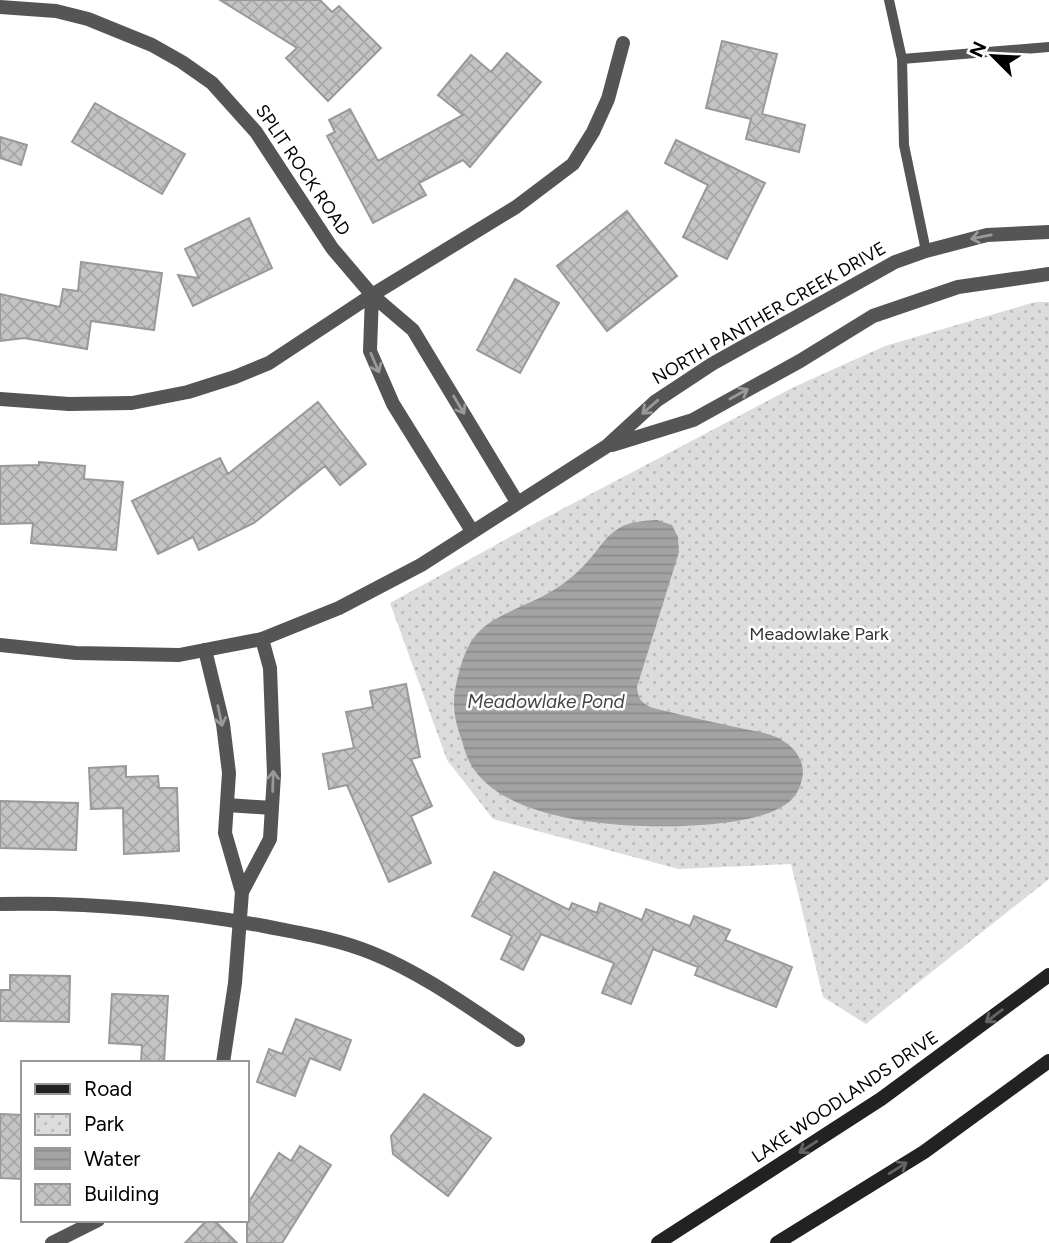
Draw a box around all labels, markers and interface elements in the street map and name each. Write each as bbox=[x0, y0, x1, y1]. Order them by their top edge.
north arrow bbox=[958, 21, 1028, 91]
text: N bbox=[964, 38, 991, 61]
street label: SPLIT ROCK ROAD bbox=[251, 100, 355, 240]
one-way arrow bbox=[970, 231, 993, 245]
street label: NORTH PANTHER CREEK DRIVE bbox=[648, 237, 890, 389]
one-way arrow bbox=[369, 351, 382, 373]
one-way arrow bbox=[728, 387, 748, 401]
one-way arrow bbox=[452, 394, 466, 414]
one-way arrow bbox=[642, 399, 660, 415]
park label: Meadowlake Park bbox=[749, 623, 889, 645]
water label: Meadowlake Pond bbox=[467, 690, 626, 713]
one-way arrow bbox=[214, 704, 228, 727]
one-way arrow bbox=[266, 770, 279, 793]
one-way arrow bbox=[985, 1008, 1004, 1023]
street label: LAKE WOODLANDS DRIVE bbox=[748, 1026, 942, 1168]
legend bbox=[21, 1061, 248, 1222]
text: Road bbox=[84, 1076, 132, 1101]
text: Park bbox=[84, 1111, 125, 1136]
one-way arrow bbox=[799, 1140, 819, 1154]
text: Water bbox=[84, 1146, 140, 1171]
one-way arrow bbox=[887, 1161, 907, 1175]
text: Building bbox=[84, 1181, 159, 1206]

